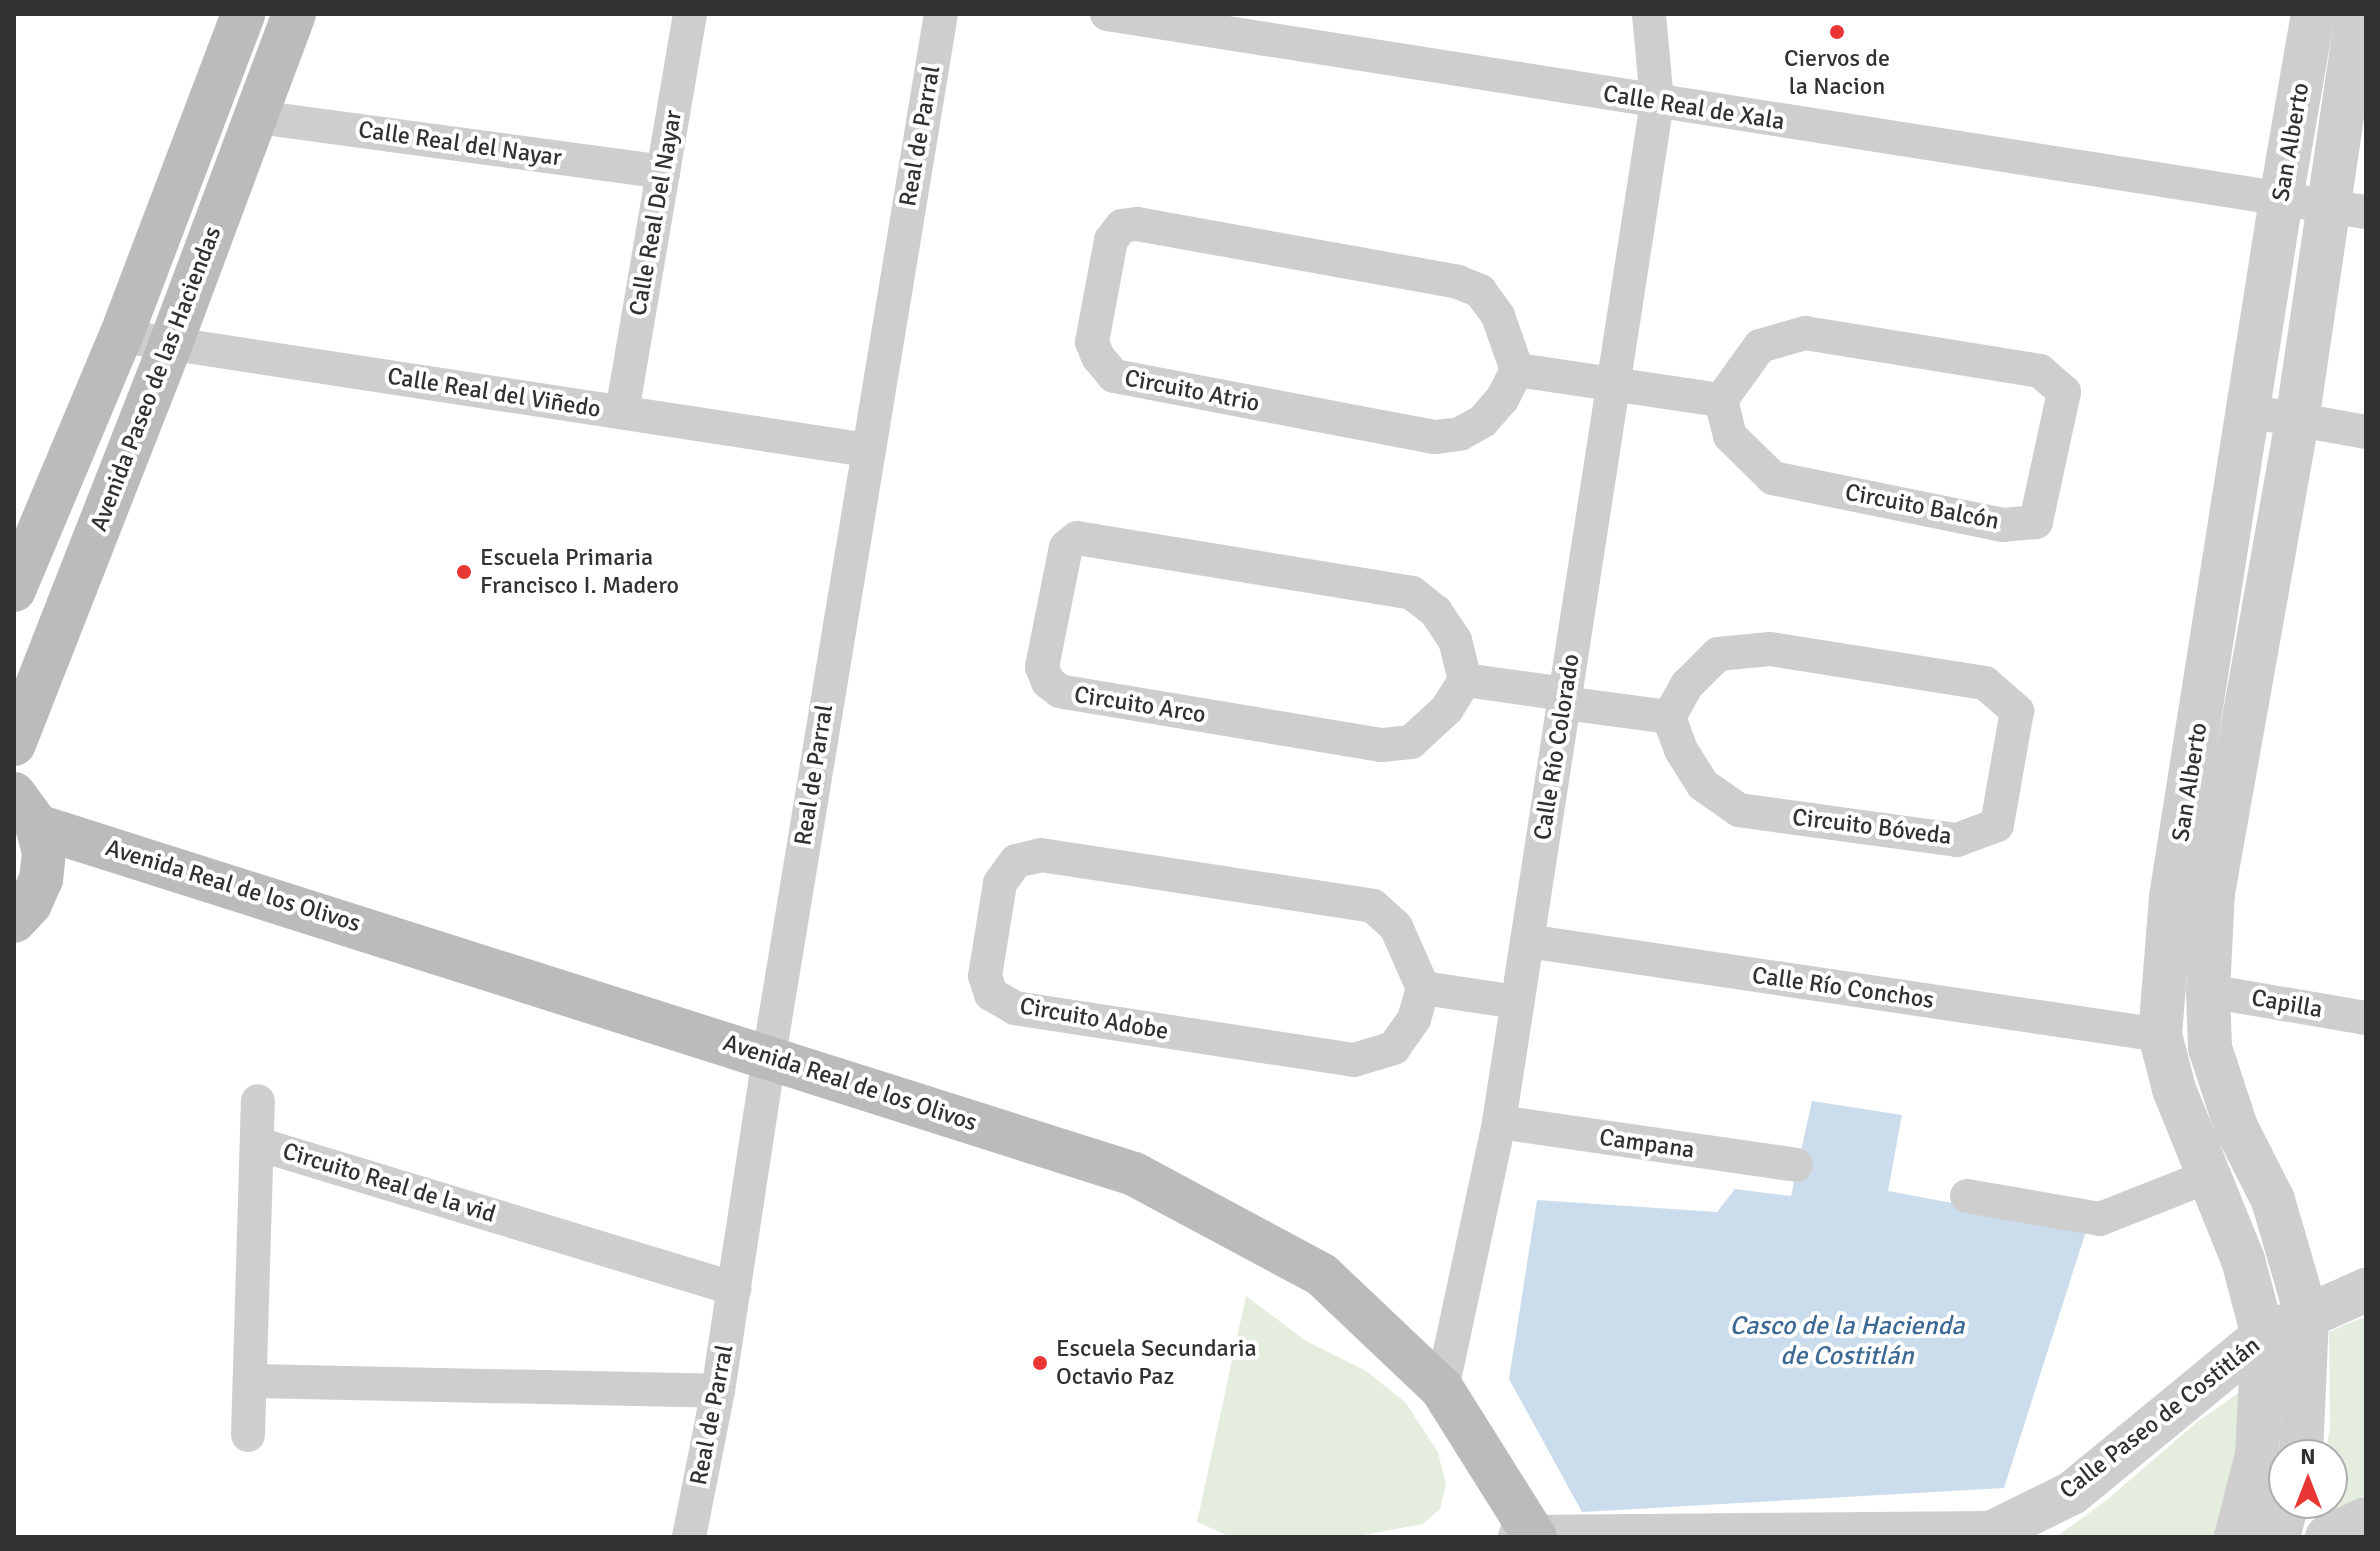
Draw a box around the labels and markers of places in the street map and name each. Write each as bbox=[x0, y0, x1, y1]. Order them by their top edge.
marker: Ciervos de la Nacion bbox=[1828, 23, 1846, 41]
place label: Ciervos de la Nacion bbox=[1784, 45, 1890, 101]
place label: Escuela Primaria Francisco I. Madero bbox=[480, 544, 679, 600]
marker: Escuela Primaria Francisco I. Madero bbox=[455, 563, 473, 581]
place label: Escuela Secundaria Octavio Paz bbox=[1056, 1335, 1257, 1391]
marker: Escuela Secundaria Octavio Paz bbox=[1031, 1354, 1049, 1372]

